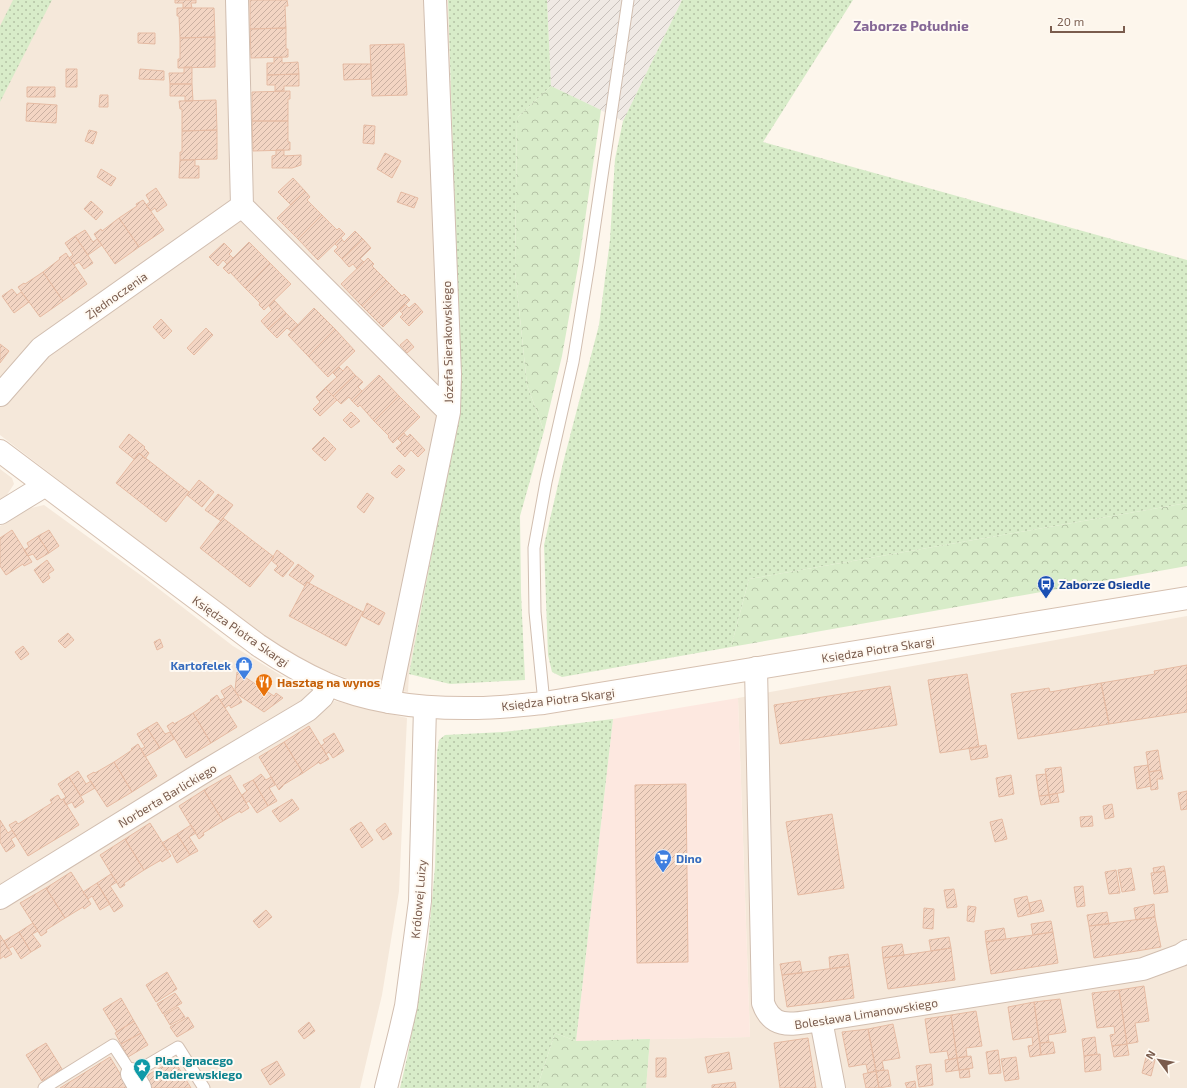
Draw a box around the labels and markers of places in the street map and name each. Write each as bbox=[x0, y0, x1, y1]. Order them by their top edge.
bus stop icon: Zaborze Osiedle bbox=[1036, 574, 1056, 599]
place label: Zaborze Osiedle bbox=[1059, 577, 1151, 591]
shop icon: Kartofelek bbox=[234, 655, 254, 680]
place label: Kartofelek bbox=[171, 658, 231, 672]
restaurant icon: Hasztag na wynos bbox=[254, 672, 274, 697]
place label: Hasztag na wynos bbox=[277, 675, 380, 690]
supermarket icon: Dino bbox=[653, 848, 673, 873]
place label: Dino bbox=[676, 851, 702, 865]
place label: Plac Ignacego Paderewskiego bbox=[155, 1053, 242, 1081]
place icon: Plac Ignacego Paderewskiego bbox=[132, 1057, 152, 1082]

